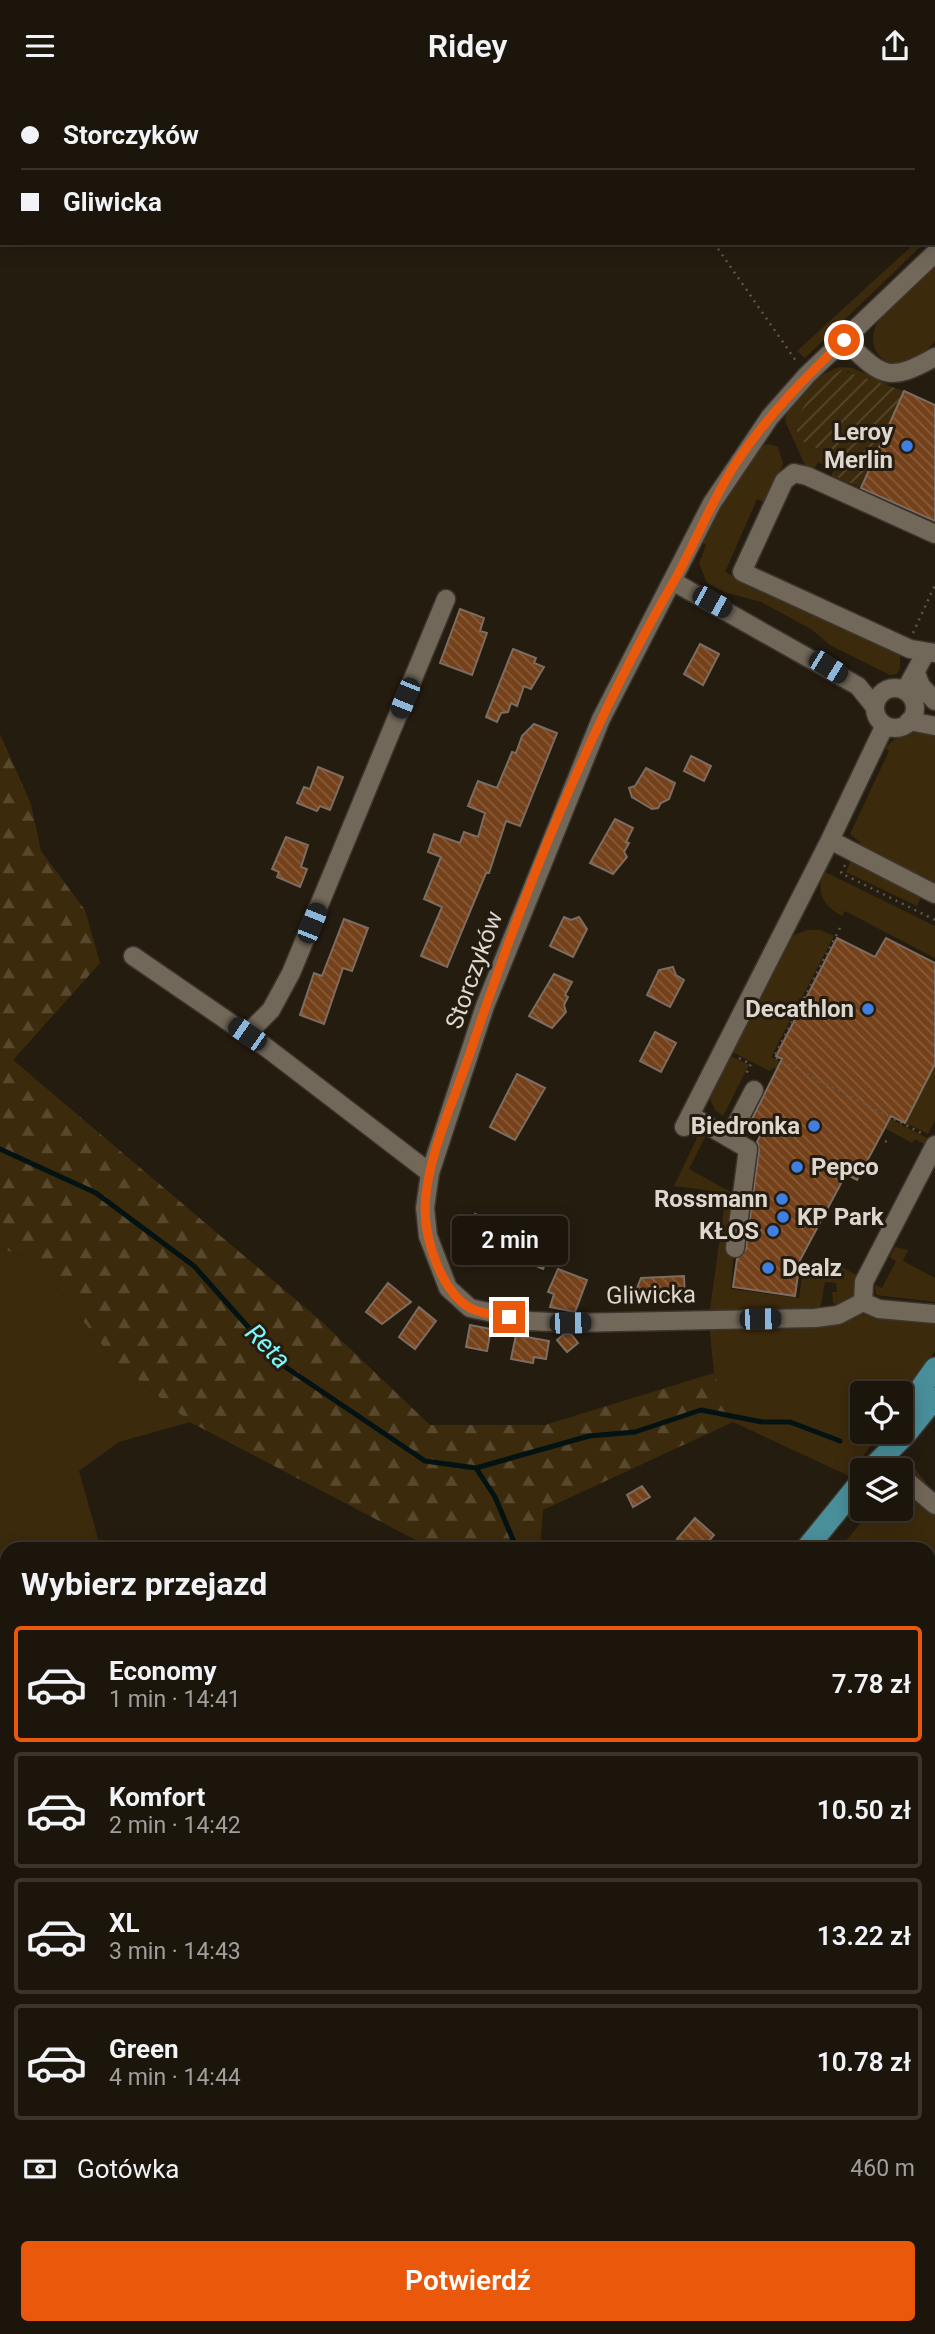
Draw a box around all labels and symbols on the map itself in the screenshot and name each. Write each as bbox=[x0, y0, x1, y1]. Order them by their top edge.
route start bbox=[828, 324, 860, 356]
place label: Leroy Merlin bbox=[824, 418, 894, 474]
marker: Leroy Merlin bbox=[899, 438, 915, 454]
car bbox=[689, 583, 736, 621]
car bbox=[805, 647, 852, 687]
car bbox=[388, 675, 423, 721]
car bbox=[295, 900, 330, 946]
street label: Storczyków bbox=[440, 907, 508, 1033]
place label: Decathlon bbox=[745, 995, 854, 1023]
marker: Decathlon bbox=[860, 1001, 876, 1017]
car bbox=[224, 1013, 271, 1055]
place label: Biedronka bbox=[691, 1112, 800, 1140]
marker: Biedronka bbox=[806, 1118, 822, 1134]
place label: Pepco bbox=[811, 1153, 879, 1181]
marker: Pepco bbox=[789, 1159, 805, 1175]
place label: Rossmann bbox=[654, 1185, 768, 1213]
marker: Rossmann bbox=[774, 1191, 790, 1207]
place label: KP Park bbox=[797, 1203, 885, 1231]
marker: KP Park bbox=[775, 1209, 791, 1225]
callout: 2 min bbox=[451, 1215, 567, 1265]
place label: KŁOS bbox=[699, 1217, 759, 1245]
marker: KŁOS bbox=[765, 1223, 781, 1239]
place label: Dealz bbox=[782, 1254, 842, 1282]
marker: Dealz bbox=[760, 1260, 776, 1276]
street label: Gliwicka bbox=[606, 1280, 696, 1310]
route end bbox=[493, 1301, 525, 1333]
car bbox=[739, 1308, 782, 1330]
car bbox=[549, 1312, 592, 1334]
water label: Reta bbox=[239, 1317, 297, 1375]

